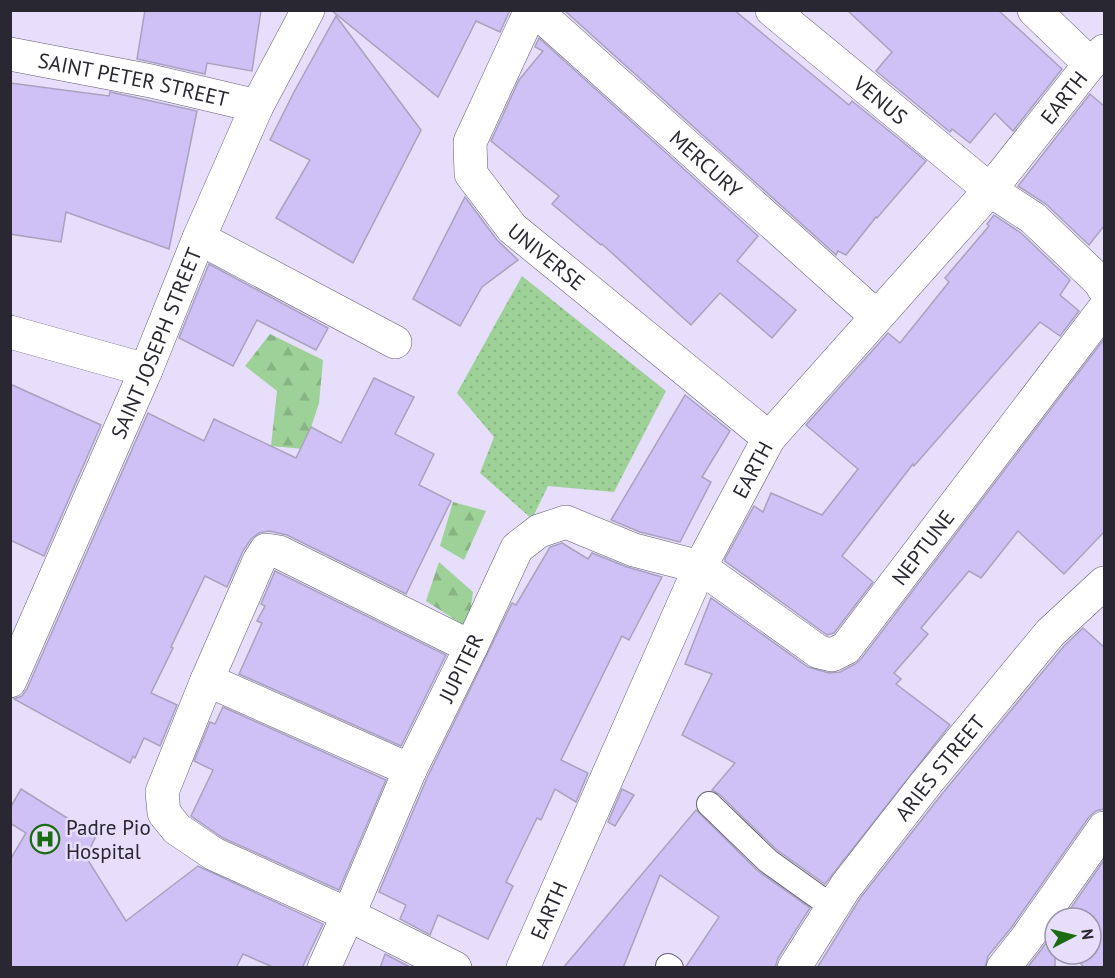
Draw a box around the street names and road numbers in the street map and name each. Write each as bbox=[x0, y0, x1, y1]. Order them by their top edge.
street label: SAINT PETER STREET bbox=[36, 46, 232, 112]
street label: EARTH bbox=[1034, 65, 1093, 130]
street label: VENUS bbox=[847, 69, 913, 130]
street label: MERCURY bbox=[664, 124, 748, 203]
street label: UNIVERSE bbox=[502, 217, 591, 296]
street label: SAINT JOSEPH STREET bbox=[104, 243, 207, 443]
street label: EARTH bbox=[726, 436, 778, 502]
street label: NEPTUNE bbox=[885, 504, 960, 590]
street label: JUPITER bbox=[432, 629, 489, 707]
street label: ARIES STREET bbox=[889, 709, 991, 826]
street label: EARTH bbox=[524, 877, 573, 944]

